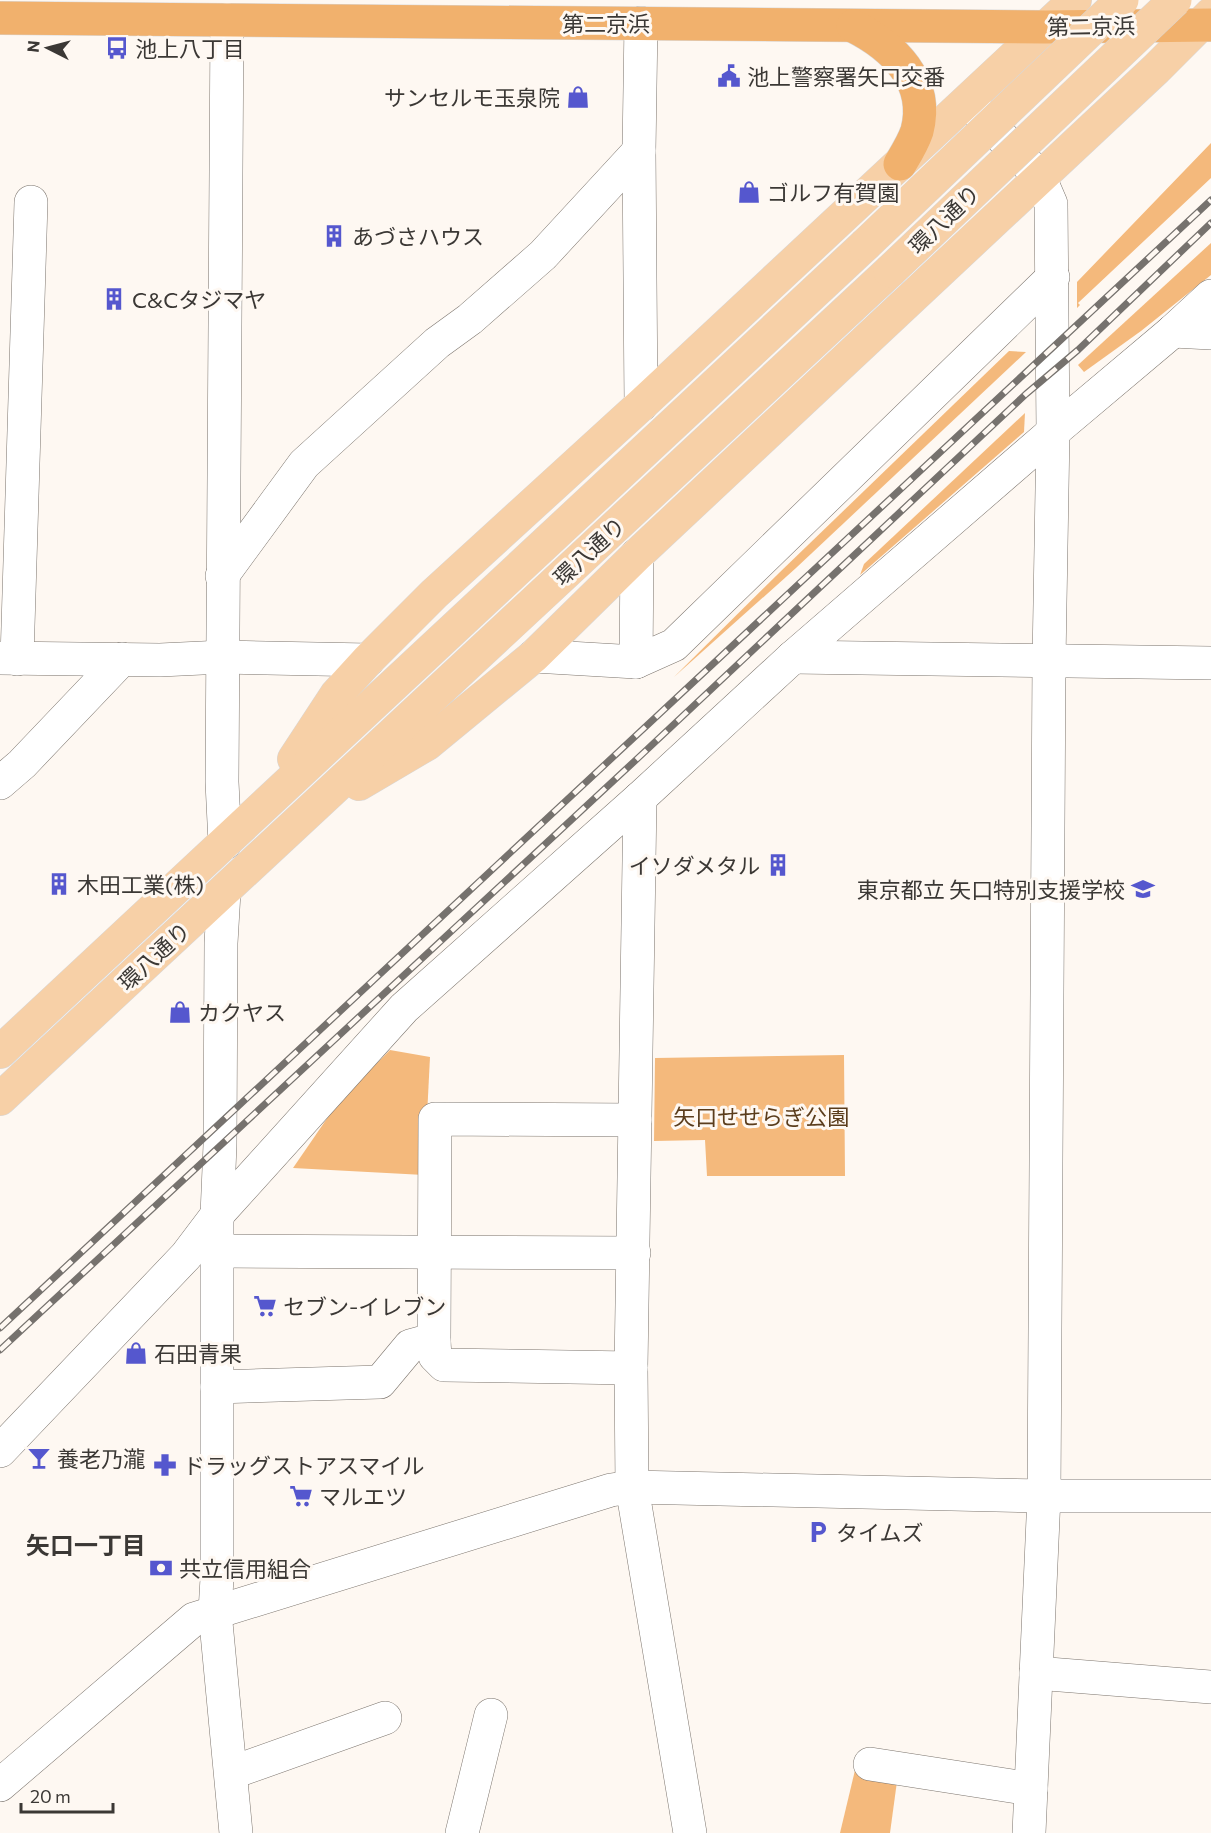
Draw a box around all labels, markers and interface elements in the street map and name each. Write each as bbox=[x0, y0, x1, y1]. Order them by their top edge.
street label: 第二京浜 bbox=[562, 10, 650, 37]
street label: 第二京浜 bbox=[1047, 12, 1135, 40]
north arrow bbox=[18, 18, 78, 78]
bus stop icon: 池上八丁目 bbox=[104, 35, 130, 61]
place label: 池上八丁目 bbox=[135, 35, 245, 62]
text: N bbox=[23, 39, 43, 53]
public building icon: 池上警察署矢口交番 bbox=[716, 63, 742, 89]
place label: 池上警察署矢口交番 bbox=[747, 63, 945, 90]
place label: サンセルモ玉泉院 bbox=[384, 84, 560, 111]
shop icon: サンセルモ玉泉院 bbox=[565, 84, 591, 110]
shop icon: ゴルフ有賀園 bbox=[736, 179, 762, 205]
place label: ゴルフ有賀園 bbox=[767, 179, 899, 206]
street label: 環八通り bbox=[903, 179, 985, 259]
building icon: あづさハウス bbox=[321, 223, 347, 249]
place label: あづさハウス bbox=[352, 223, 484, 250]
building icon: C&Cタジマヤ bbox=[101, 286, 127, 312]
place label: C&Cタジマヤ bbox=[132, 286, 266, 313]
street label: 環八通り bbox=[548, 511, 630, 591]
place label: イソダメタル bbox=[629, 852, 760, 879]
building icon: イソダメタル bbox=[765, 852, 791, 878]
building icon: 木田工業(株) bbox=[46, 871, 72, 897]
place label: 木田工業(株) bbox=[77, 871, 204, 898]
place label: 東京都立 矢口特別支援学校 bbox=[857, 876, 1125, 903]
school or university icon: 東京都立 矢口特別支援学校 bbox=[1130, 876, 1156, 902]
street label: 環八通り bbox=[113, 916, 195, 996]
shop icon: カクヤス bbox=[167, 999, 193, 1025]
place label: カクヤス bbox=[198, 999, 286, 1026]
park label: 矢口せせらぎ公園 bbox=[673, 1103, 849, 1130]
supermarket icon: セブン-イレブン bbox=[252, 1293, 278, 1319]
place label: セブン-イレブン bbox=[283, 1293, 446, 1320]
shop icon: 石田青果 bbox=[123, 1340, 149, 1366]
place label: 石田青果 bbox=[154, 1340, 242, 1367]
bar icon: 養老乃瀧 bbox=[26, 1445, 52, 1471]
place label: 養老乃瀧 bbox=[57, 1445, 145, 1472]
pharmacy icon: ドラッグストアスマイル bbox=[152, 1452, 178, 1478]
place label: ドラッグストアスマイル bbox=[183, 1452, 424, 1479]
supermarket icon: マルエツ bbox=[288, 1483, 314, 1509]
place label: マルエツ bbox=[319, 1483, 407, 1510]
parking icon: タイムズ bbox=[805, 1519, 831, 1545]
place label: タイムズ bbox=[836, 1519, 924, 1546]
district label: 矢口一丁目 bbox=[26, 1530, 146, 1559]
bank icon: 共立信用組合 bbox=[148, 1555, 174, 1581]
place label: 共立信用組合 bbox=[179, 1555, 311, 1582]
scale bar bbox=[21, 1776, 112, 1814]
text: 20 m bbox=[30, 1785, 71, 1807]

